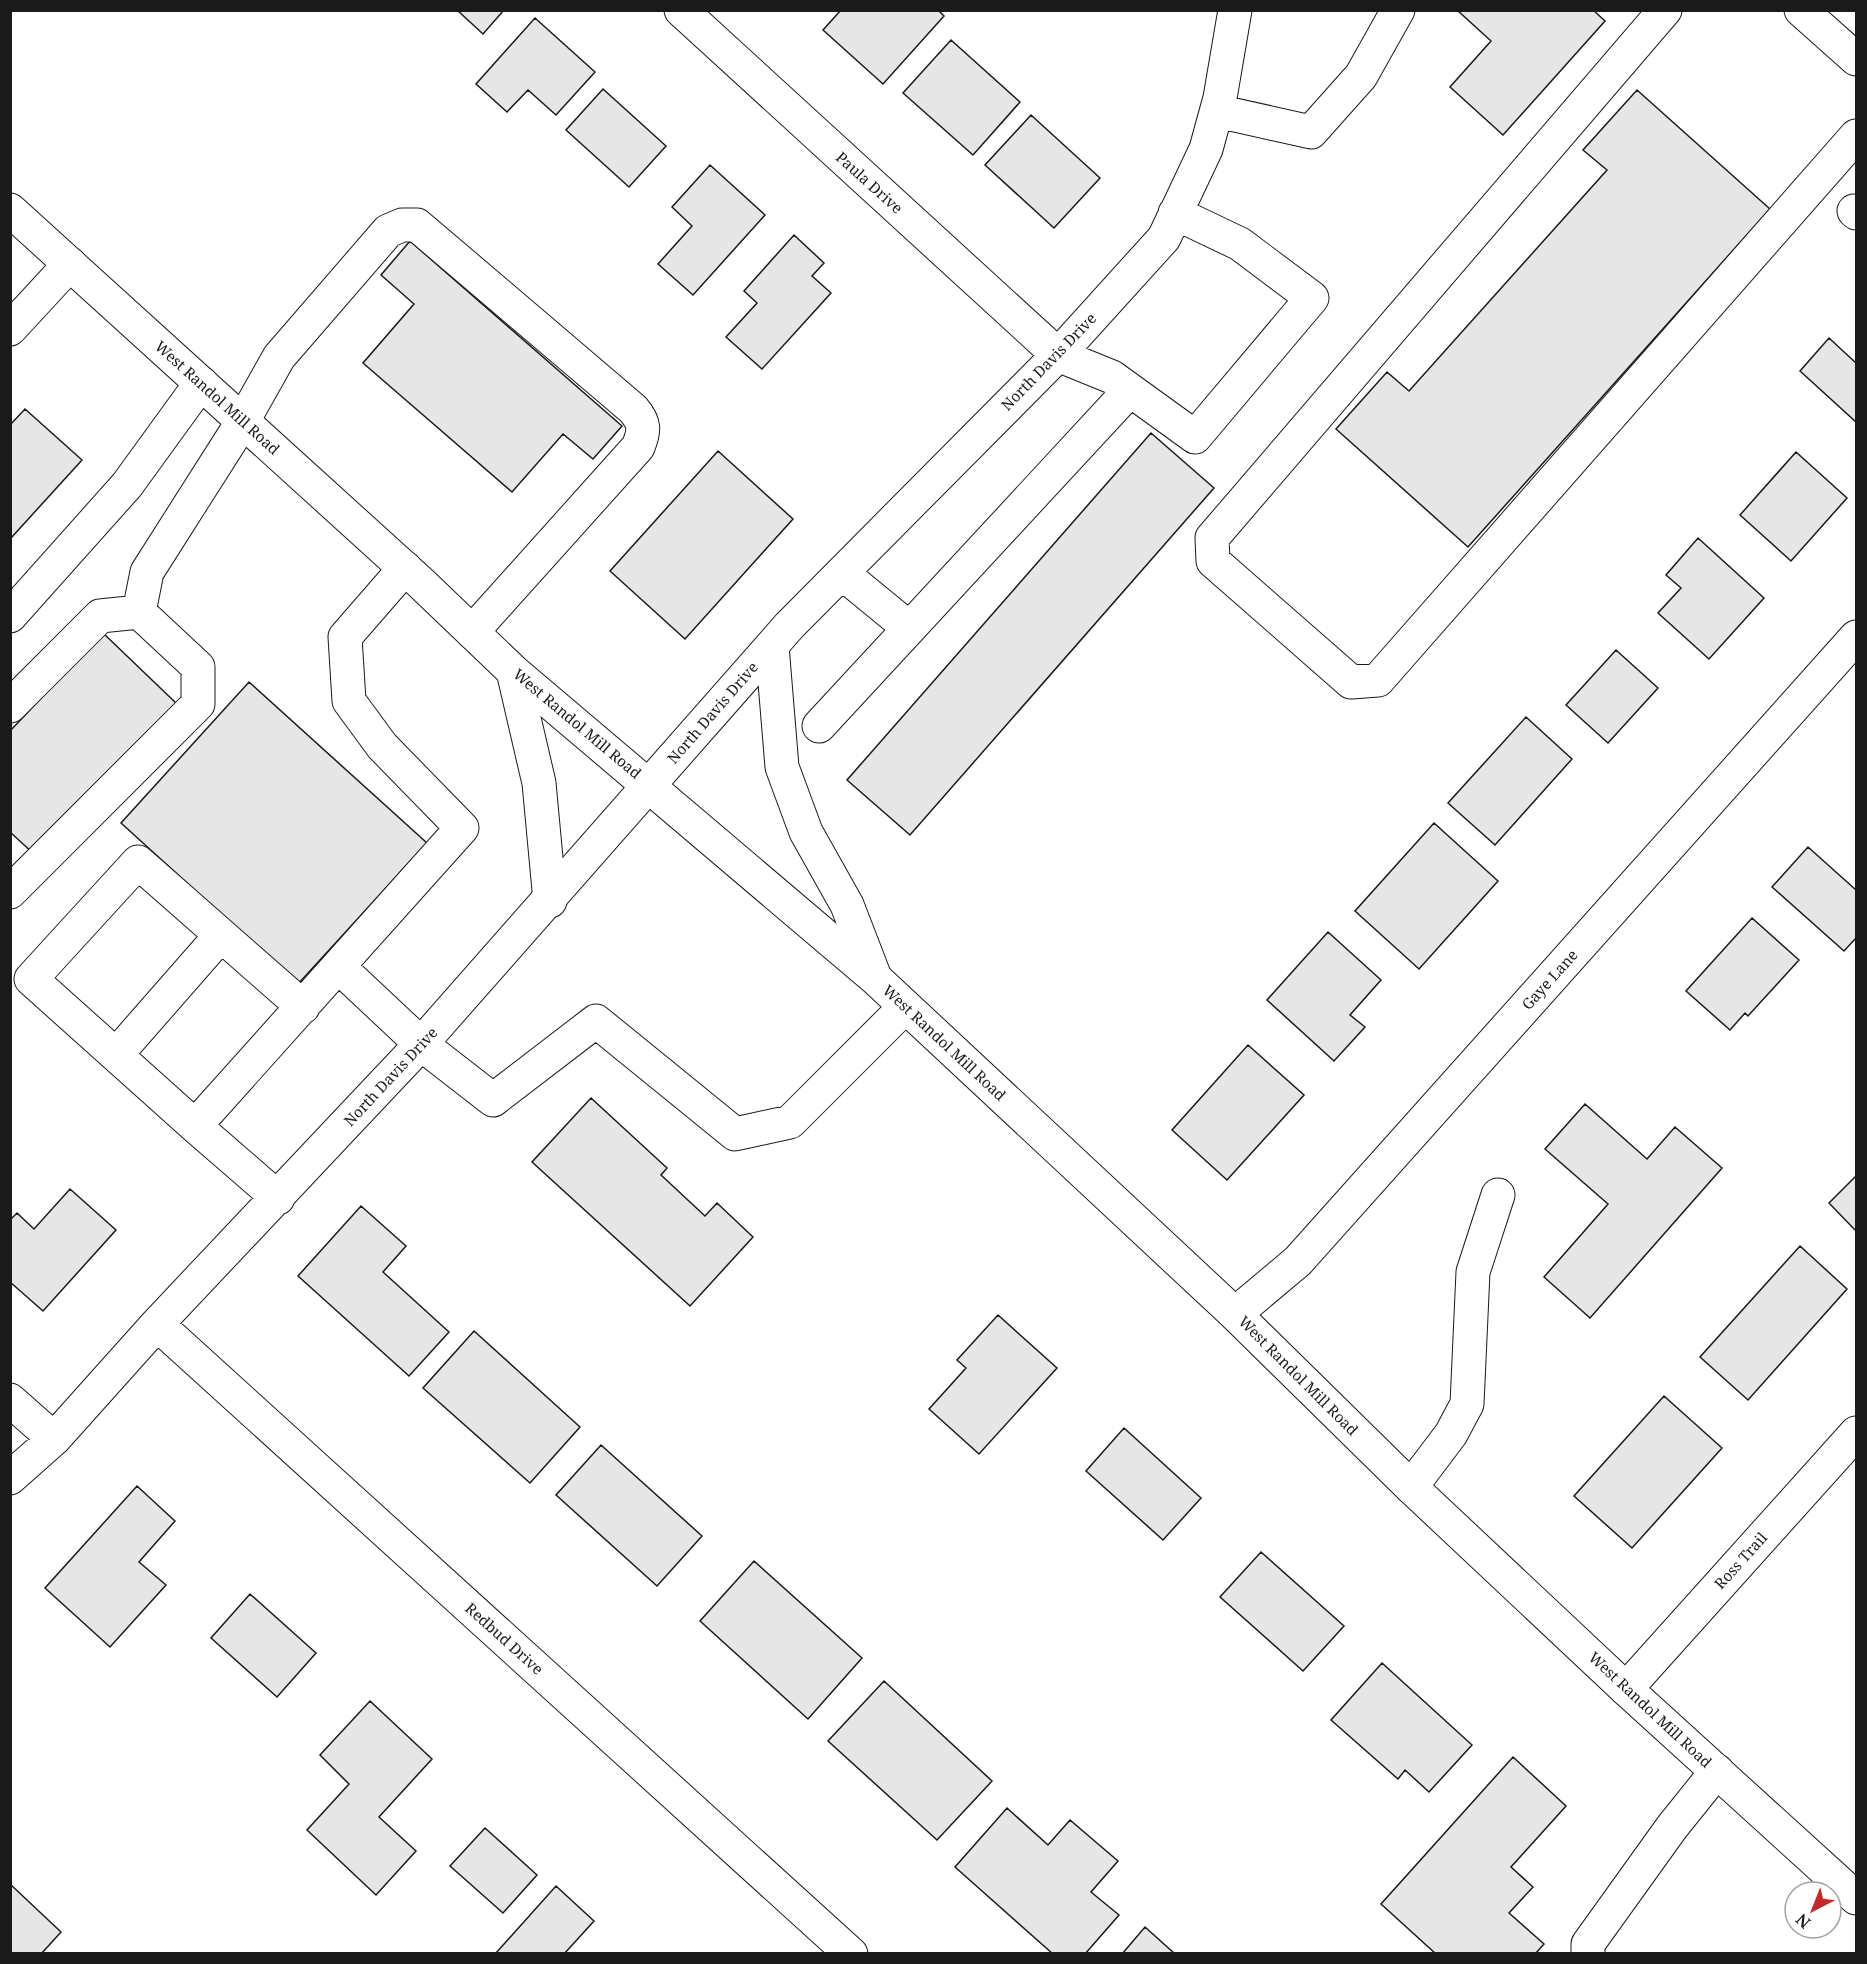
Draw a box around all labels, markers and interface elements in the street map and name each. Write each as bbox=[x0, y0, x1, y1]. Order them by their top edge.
street label: Paula Drive bbox=[832, 147, 907, 218]
street label: North Davis Drive bbox=[996, 308, 1100, 415]
street label: West Randol Mill Road bbox=[151, 336, 284, 459]
street label: North Davis Drive bbox=[662, 657, 762, 768]
street label: West Randol Mill Road bbox=[509, 664, 646, 783]
street label: Gaye Lane bbox=[1517, 945, 1582, 1014]
street label: West Randol Mill Road bbox=[879, 980, 1011, 1105]
street label: North Davis Drive bbox=[339, 1022, 442, 1130]
street label: West Randol Mill Road bbox=[1235, 1311, 1363, 1439]
street label: Ross Trail bbox=[1709, 1527, 1771, 1593]
street label: Redbud Drive bbox=[461, 1598, 548, 1679]
street label: West Randol Mill Road bbox=[1585, 1647, 1717, 1772]
north arrow bbox=[1783, 1880, 1843, 1940]
text: N bbox=[1791, 1908, 1815, 1934]

